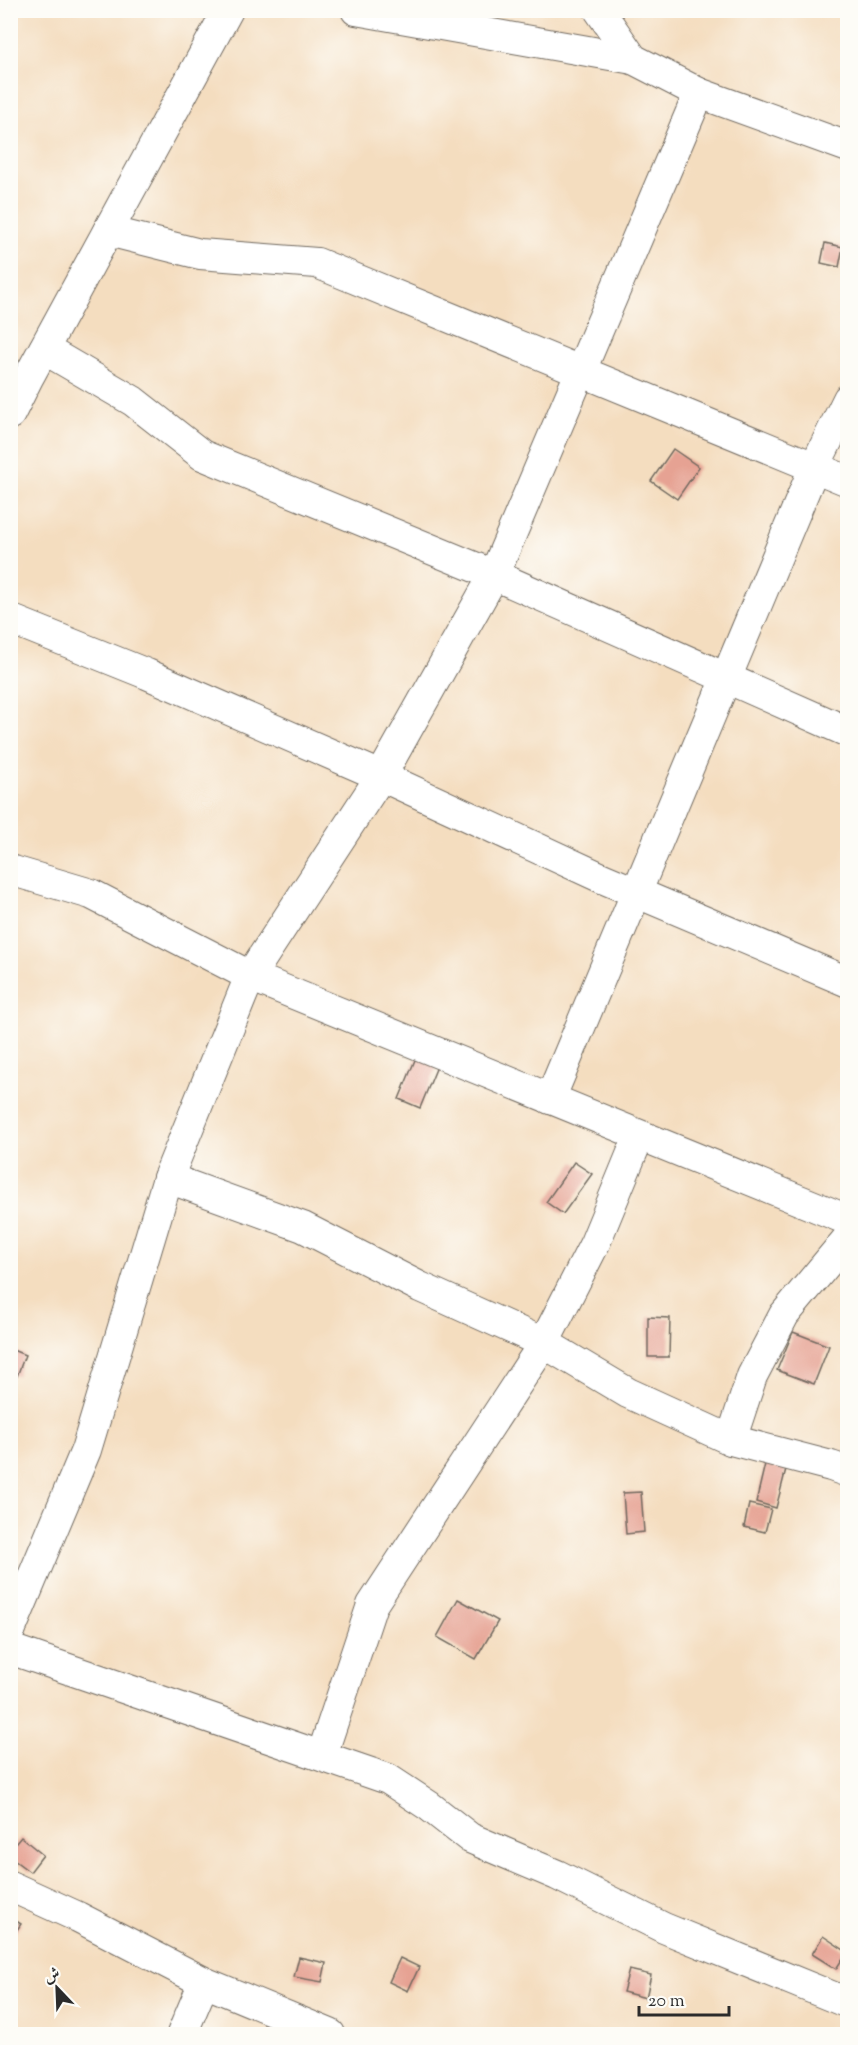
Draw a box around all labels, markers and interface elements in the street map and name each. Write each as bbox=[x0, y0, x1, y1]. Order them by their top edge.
north arrow bbox=[27, 1958, 87, 2018]
text: ش bbox=[40, 1963, 64, 1990]
scale bar bbox=[639, 1979, 729, 2017]
text: 20 m bbox=[648, 1989, 685, 2015]

